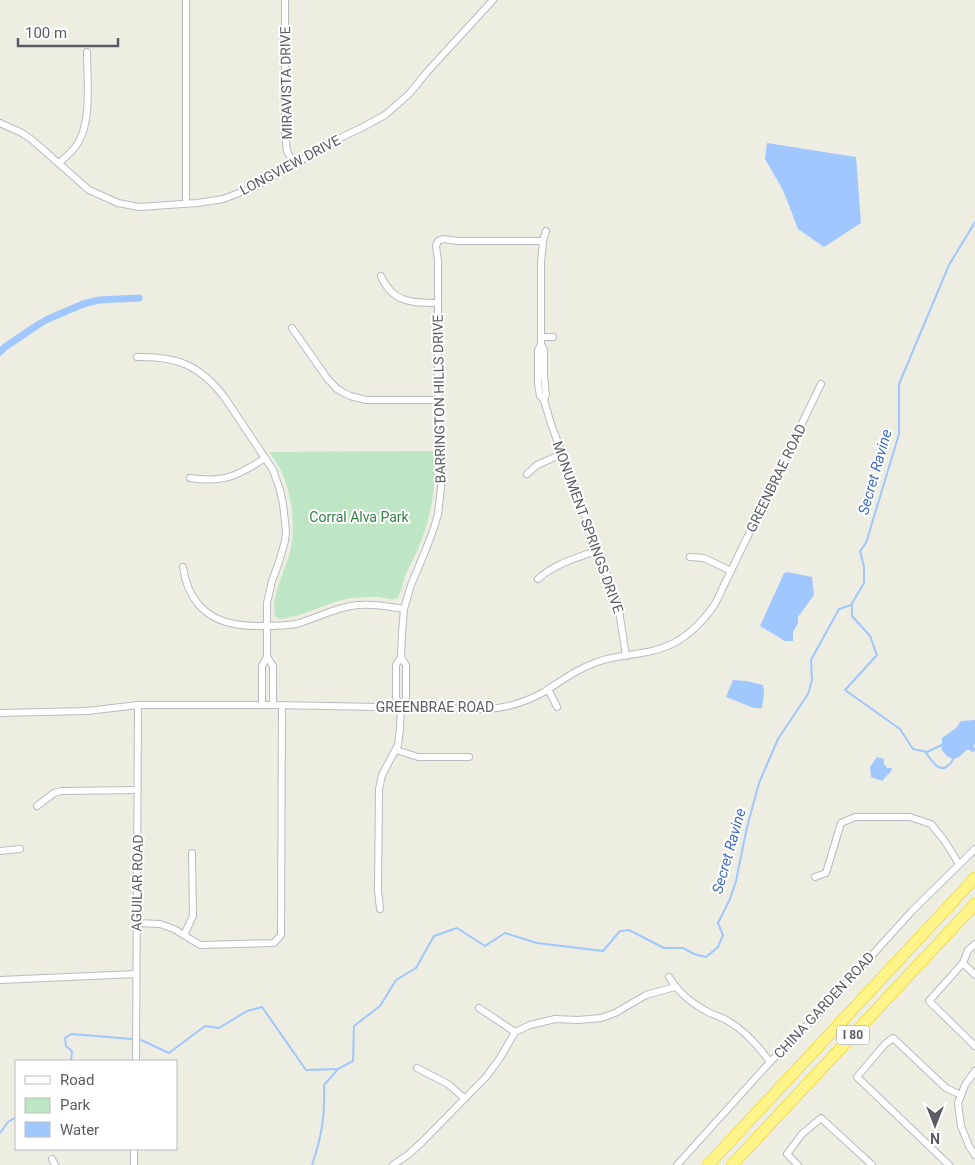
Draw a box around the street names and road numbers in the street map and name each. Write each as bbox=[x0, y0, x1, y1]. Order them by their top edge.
street label: MIRAVISTA DRIVE bbox=[277, 26, 295, 140]
street label: LONGVIEW DRIVE bbox=[237, 132, 343, 198]
street label: BARRINGTON HILLS DRIVE bbox=[430, 314, 448, 484]
street label: GREENBRAE ROAD bbox=[743, 421, 809, 535]
street label: MONUMENT SPRINGS DRIVE bbox=[549, 439, 627, 615]
street label: GREENBRAE ROAD bbox=[376, 699, 494, 715]
street label: AGUILAR ROAD bbox=[128, 834, 146, 932]
street label: CHINA GARDEN ROAD bbox=[770, 948, 878, 1062]
road number: I 80 bbox=[837, 1026, 869, 1044]

